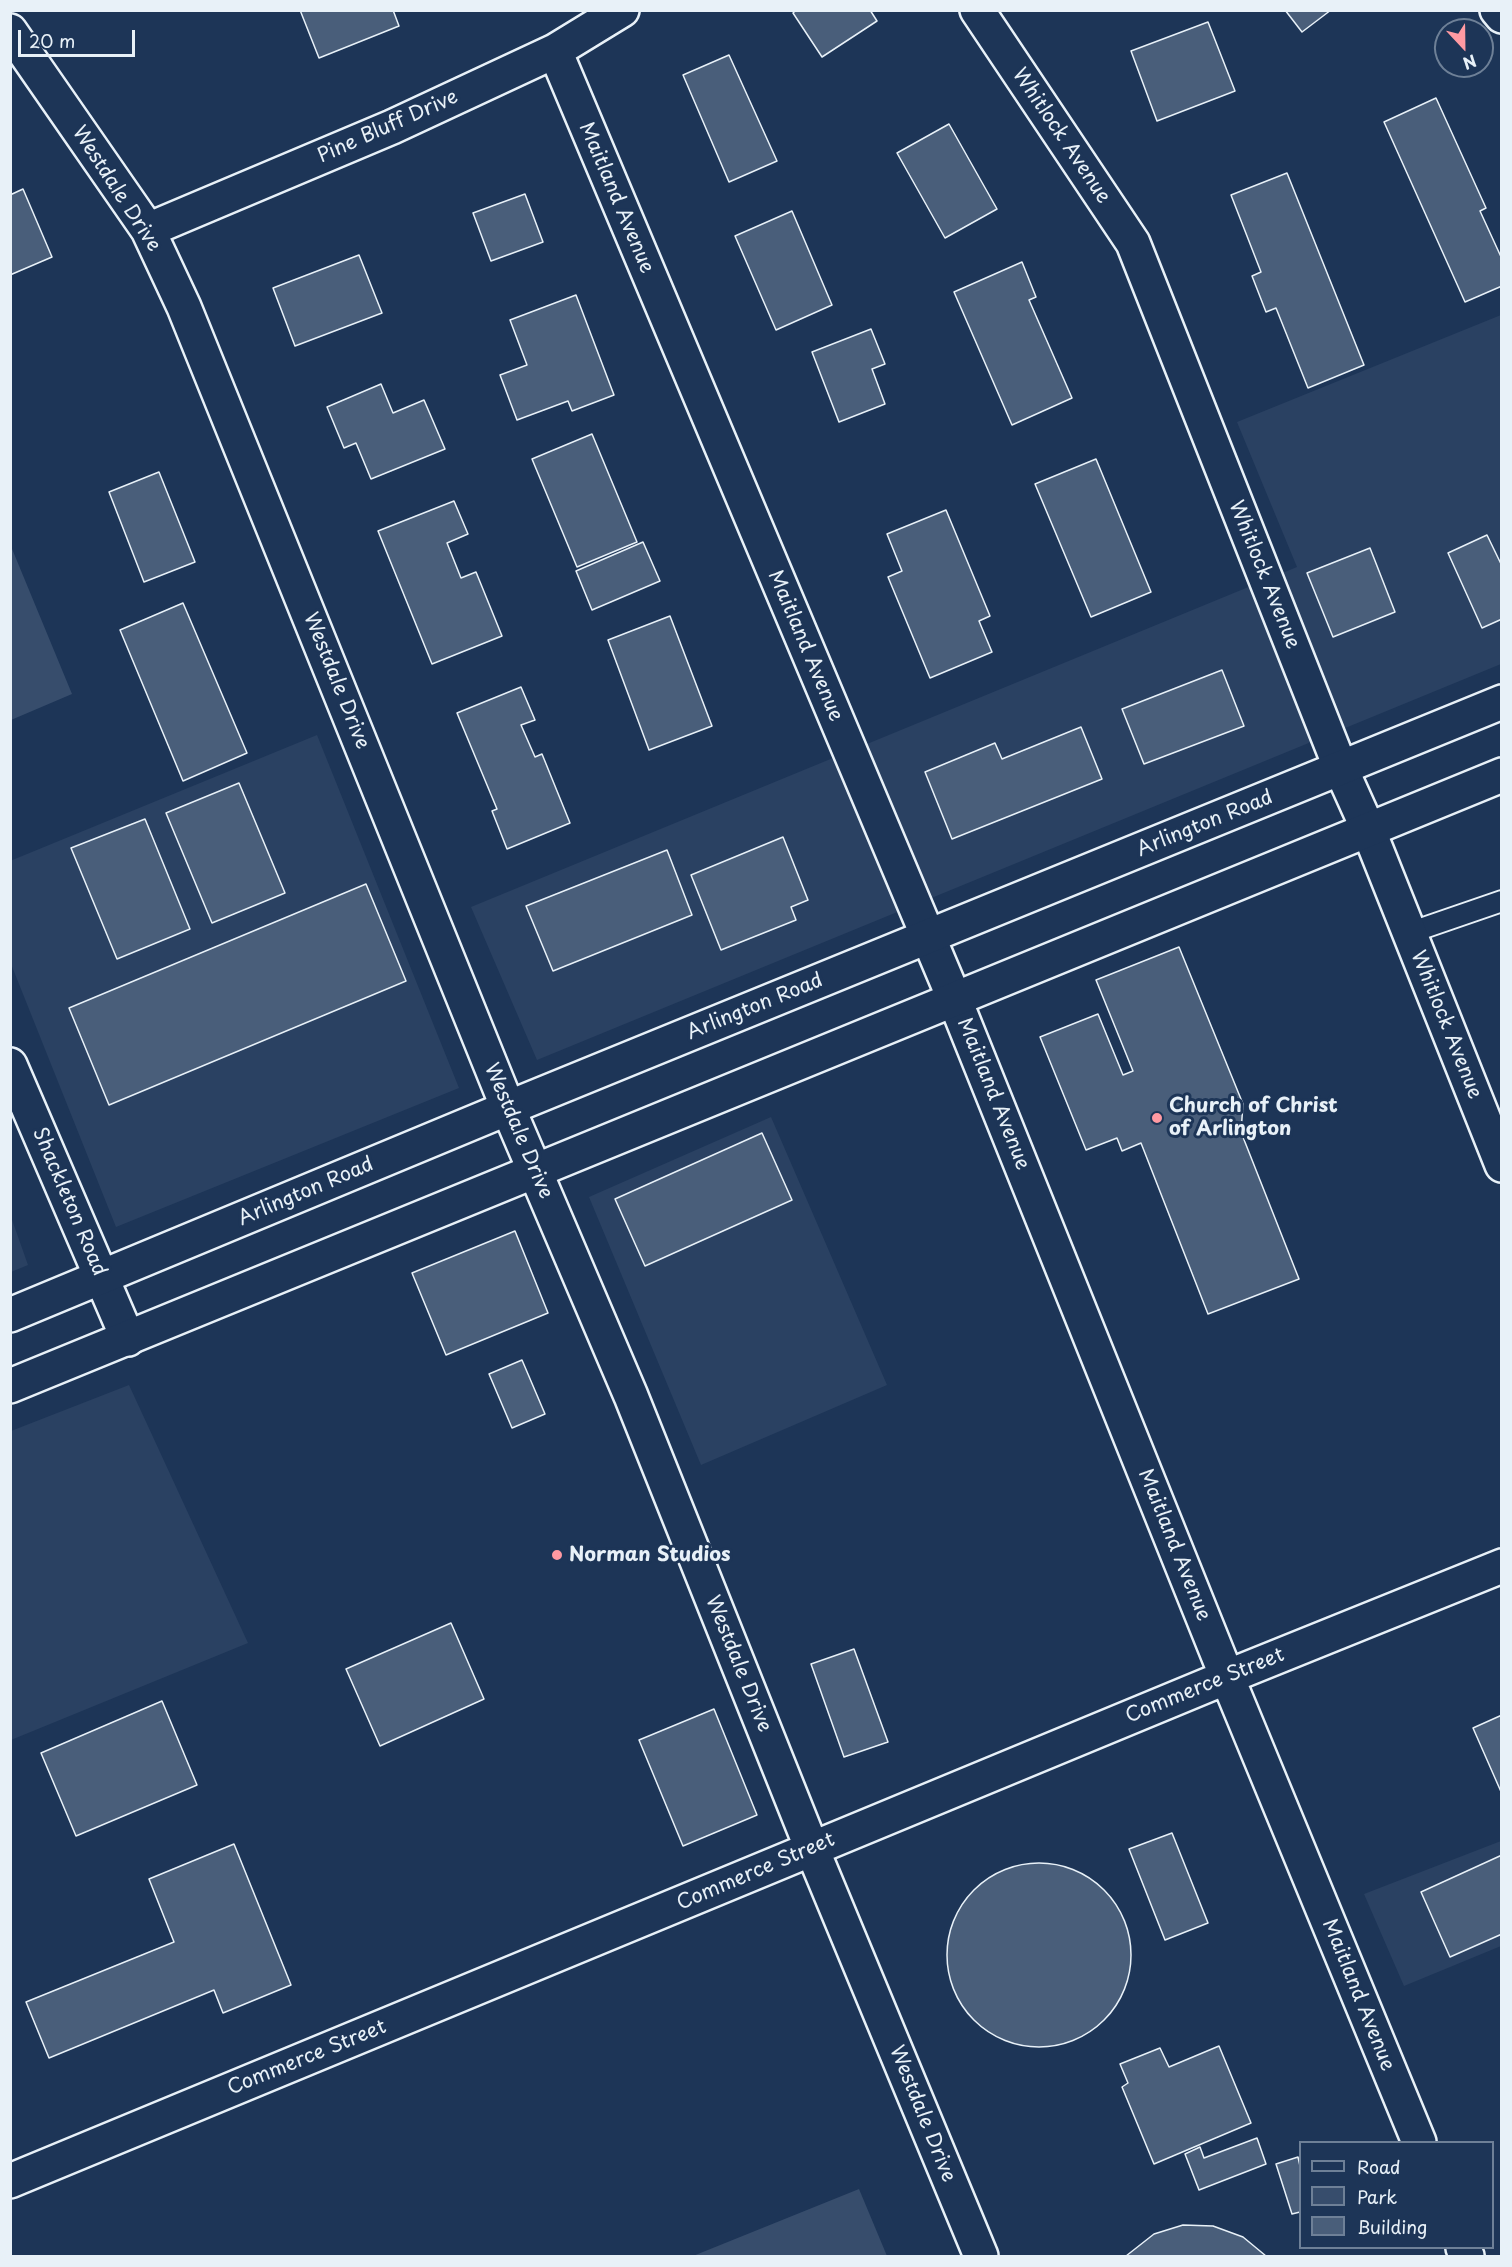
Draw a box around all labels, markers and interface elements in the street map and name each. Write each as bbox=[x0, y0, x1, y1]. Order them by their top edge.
scale bar bbox=[21, 18, 138, 56]
north arrow bbox=[1434, 18, 1494, 78]
text: 20 m bbox=[29, 27, 75, 54]
text: N bbox=[1460, 49, 1480, 76]
street label: Whitlock Avenue bbox=[1007, 64, 1115, 208]
street label: Pine Bluff Drive bbox=[314, 85, 462, 169]
street label: Maitland Avenue bbox=[573, 119, 659, 277]
street label: Westdale Drive bbox=[66, 122, 166, 256]
street label: Whitlock Avenue bbox=[1223, 497, 1305, 653]
street label: Maitland Avenue bbox=[762, 567, 848, 725]
street label: Westdale Drive bbox=[298, 609, 374, 753]
street label: Arlington Road bbox=[1133, 786, 1277, 862]
street label: Whitlock Avenue bbox=[1405, 947, 1487, 1103]
street label: Arlington Road bbox=[683, 969, 827, 1045]
street label: Maitland Avenue bbox=[952, 1015, 1034, 1173]
street label: Westdale Drive bbox=[479, 1060, 557, 1202]
place label: Church of Christ of Arlington bbox=[1169, 1094, 1338, 1141]
marker: Church of Christ of Arlington bbox=[1150, 1111, 1164, 1125]
street label: Shackleton Road bbox=[27, 1124, 111, 1280]
street label: Arlington Road bbox=[235, 1153, 377, 1231]
street label: Maitland Avenue bbox=[1133, 1466, 1215, 1624]
place label: Norman Studios bbox=[569, 1543, 731, 1567]
marker: Norman Studios bbox=[550, 1548, 564, 1562]
street label: Westdale Drive bbox=[700, 1592, 776, 1736]
street label: Commerce Street bbox=[1122, 1643, 1288, 1729]
street label: Commerce Street bbox=[673, 1828, 839, 1916]
street label: Maitland Avenue bbox=[1317, 1916, 1399, 2074]
street label: Commerce Street bbox=[224, 2015, 390, 2101]
street label: Westdale Drive bbox=[884, 2042, 960, 2186]
legend bbox=[1299, 2141, 1494, 2249]
text: Road bbox=[1357, 2153, 1401, 2180]
text: Park bbox=[1357, 2183, 1397, 2210]
text: Building bbox=[1357, 2213, 1427, 2240]

